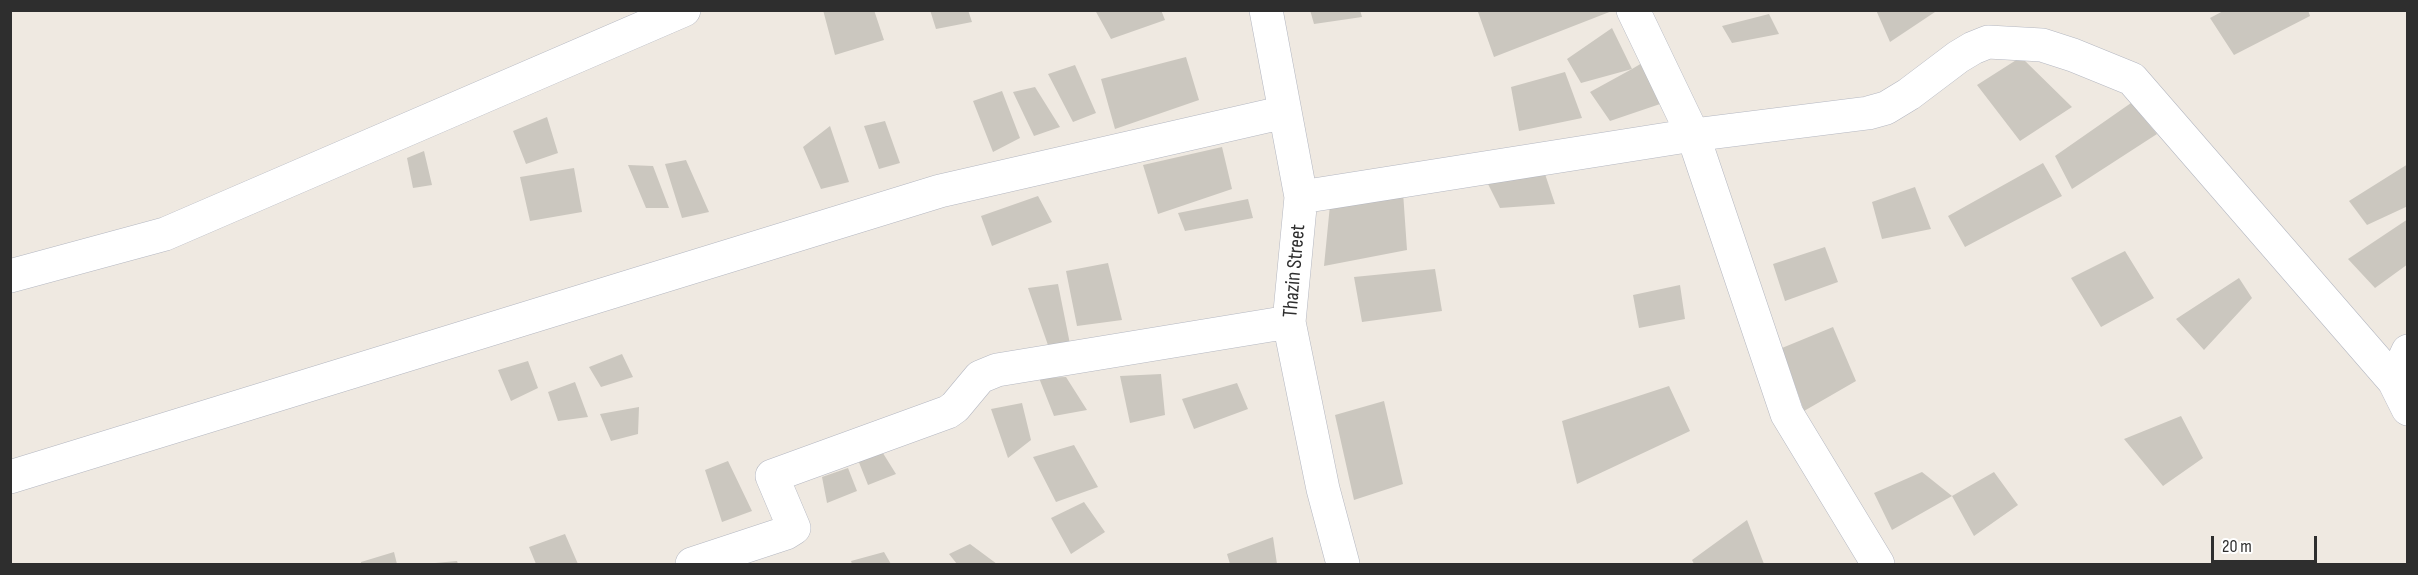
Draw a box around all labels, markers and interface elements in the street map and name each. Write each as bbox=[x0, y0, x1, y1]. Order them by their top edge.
street label: Thazin Street bbox=[1278, 223, 1312, 319]
scale bar bbox=[2214, 524, 2320, 562]
text: 20 m bbox=[2222, 536, 2252, 557]

